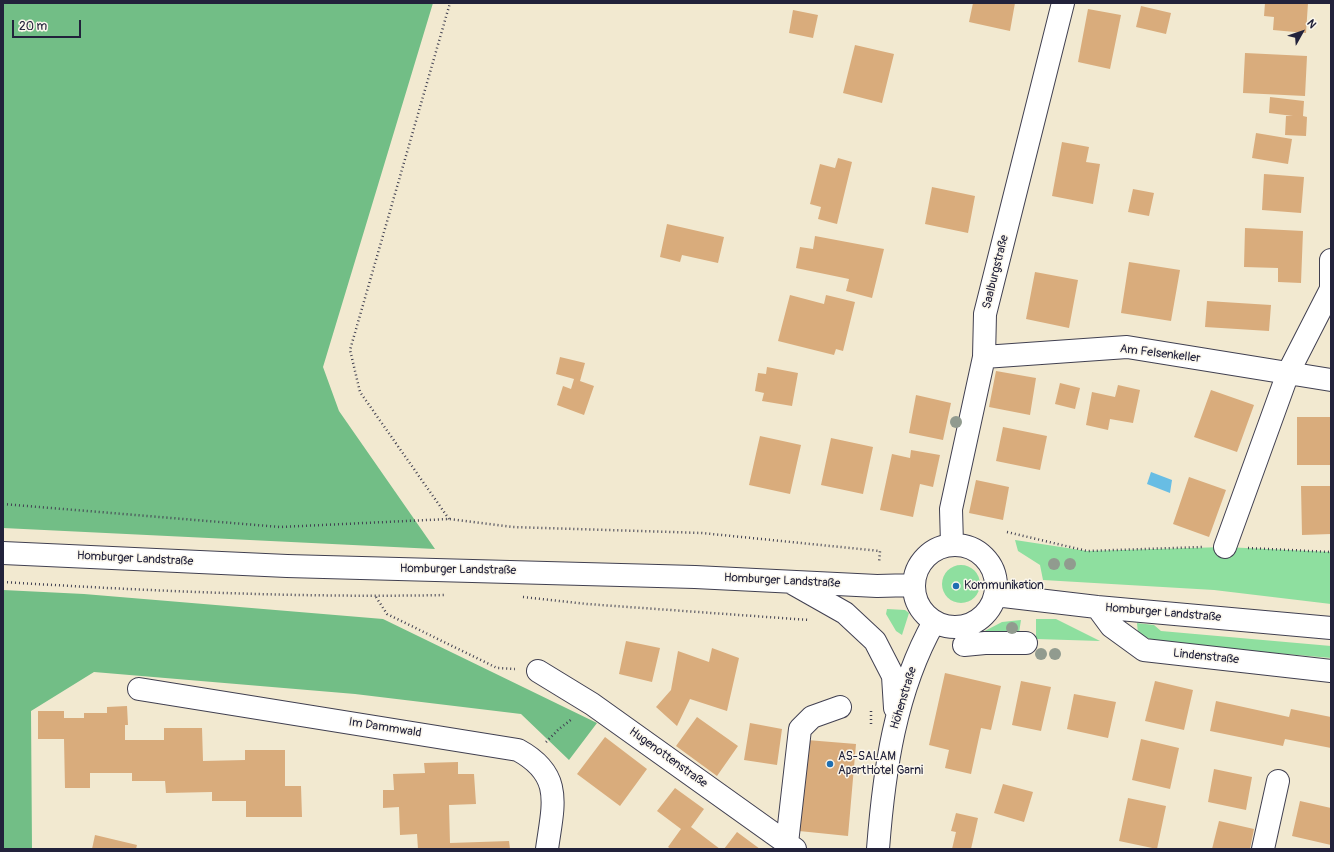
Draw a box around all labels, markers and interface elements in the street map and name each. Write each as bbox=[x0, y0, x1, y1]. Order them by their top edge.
scale bar bbox=[14, 12, 83, 38]
north arrow bbox=[1282, 12, 1322, 52]
text: N bbox=[1304, 17, 1319, 31]
text: 20 m bbox=[19, 19, 47, 34]
street label: Saalburgstraße bbox=[980, 233, 1012, 311]
street label: Am Felsenkeller bbox=[1119, 342, 1201, 366]
street label: Homburger Landstraße bbox=[76, 549, 194, 569]
street label: Homburger Landstraße bbox=[400, 562, 516, 578]
street label: Homburger Landstraße bbox=[723, 571, 841, 591]
place label: Kommunikation bbox=[964, 579, 1044, 593]
marker: Kommunikation bbox=[951, 581, 961, 591]
street label: Homburger Landstraße bbox=[1104, 601, 1222, 625]
street label: Lindenstraße bbox=[1172, 646, 1240, 668]
street label: Höhenstraße bbox=[888, 665, 920, 731]
street label: Im Dammwald bbox=[348, 715, 422, 741]
street label: Hugenottenstraße bbox=[626, 725, 710, 791]
place label: AS-SALAM ApartHotel Garni bbox=[838, 750, 923, 778]
marker: AS-SALAM ApartHotel Garni bbox=[825, 759, 835, 769]

